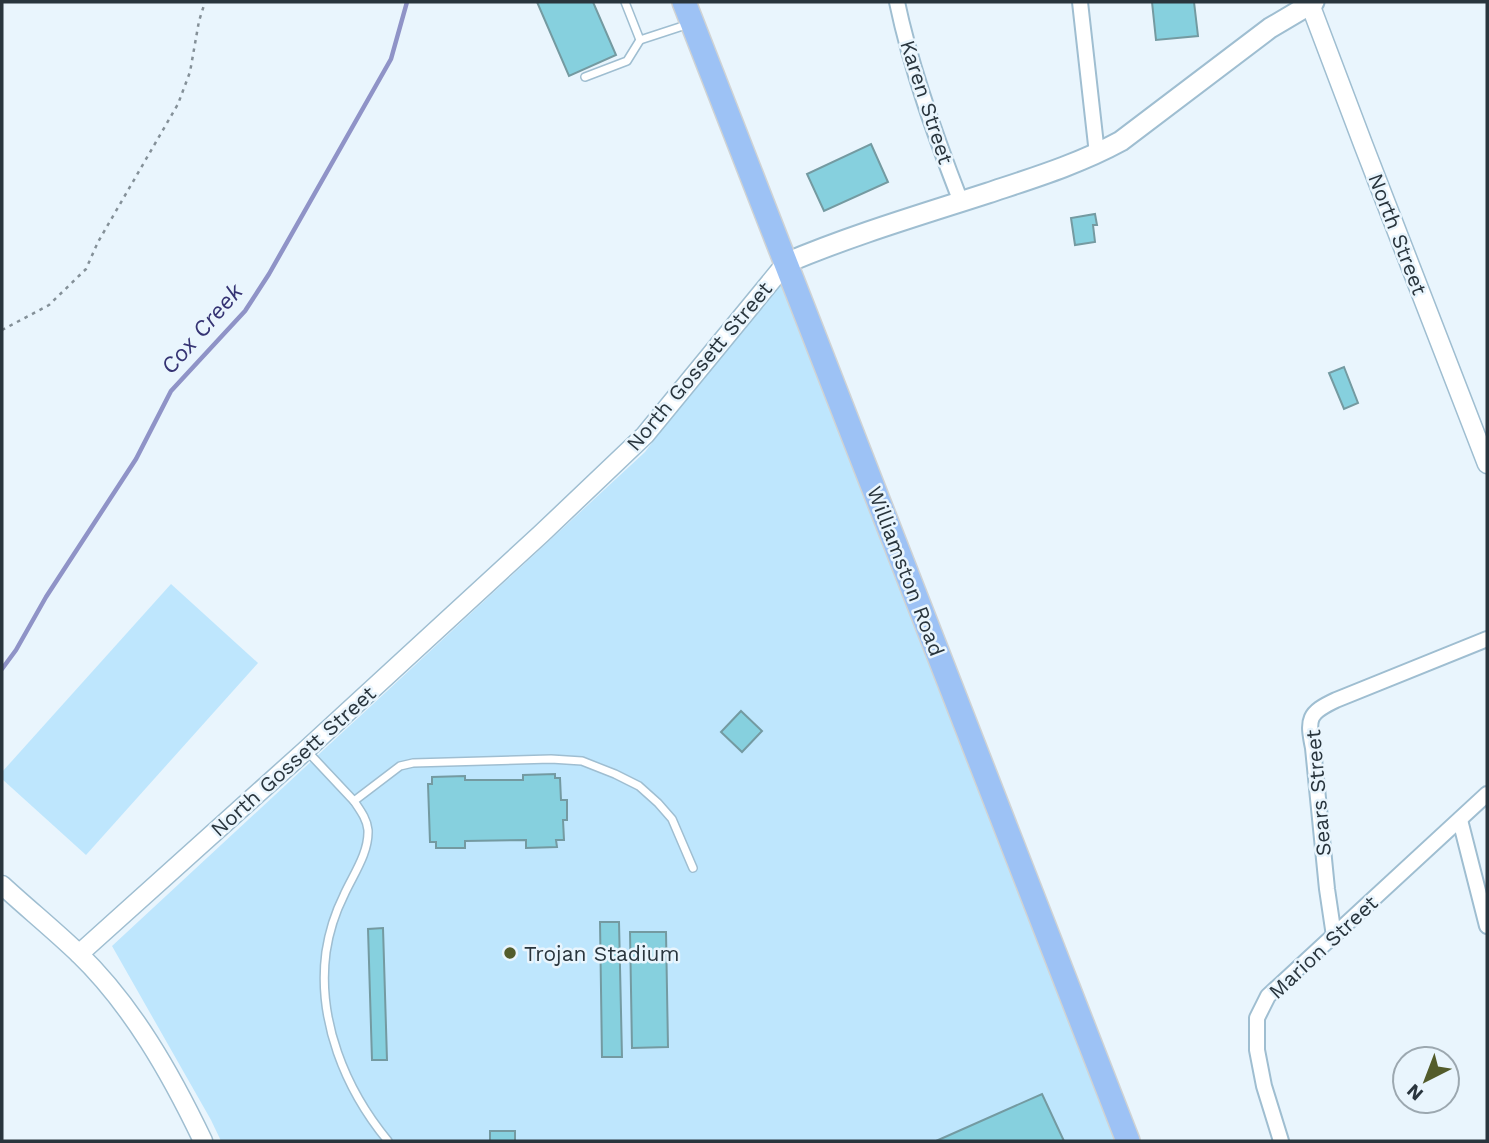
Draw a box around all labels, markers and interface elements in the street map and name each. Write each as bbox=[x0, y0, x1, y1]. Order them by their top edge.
street label: Karen Street bbox=[895, 37, 959, 167]
street label: North Street bbox=[1363, 170, 1433, 298]
street label: North Gossett Street bbox=[621, 276, 777, 456]
water label: Cox Creek bbox=[155, 277, 249, 380]
street label: Williamston Road bbox=[862, 482, 950, 660]
street label: North Gossett Street bbox=[205, 680, 381, 842]
street label: Sears Street bbox=[1300, 728, 1336, 857]
street label: Marion Street bbox=[1263, 890, 1383, 1004]
place label: Trojan Stadium bbox=[524, 941, 680, 966]
marker: Trojan Stadium bbox=[502, 945, 518, 961]
north arrow bbox=[1391, 1045, 1461, 1115]
text: N bbox=[1402, 1079, 1428, 1106]

